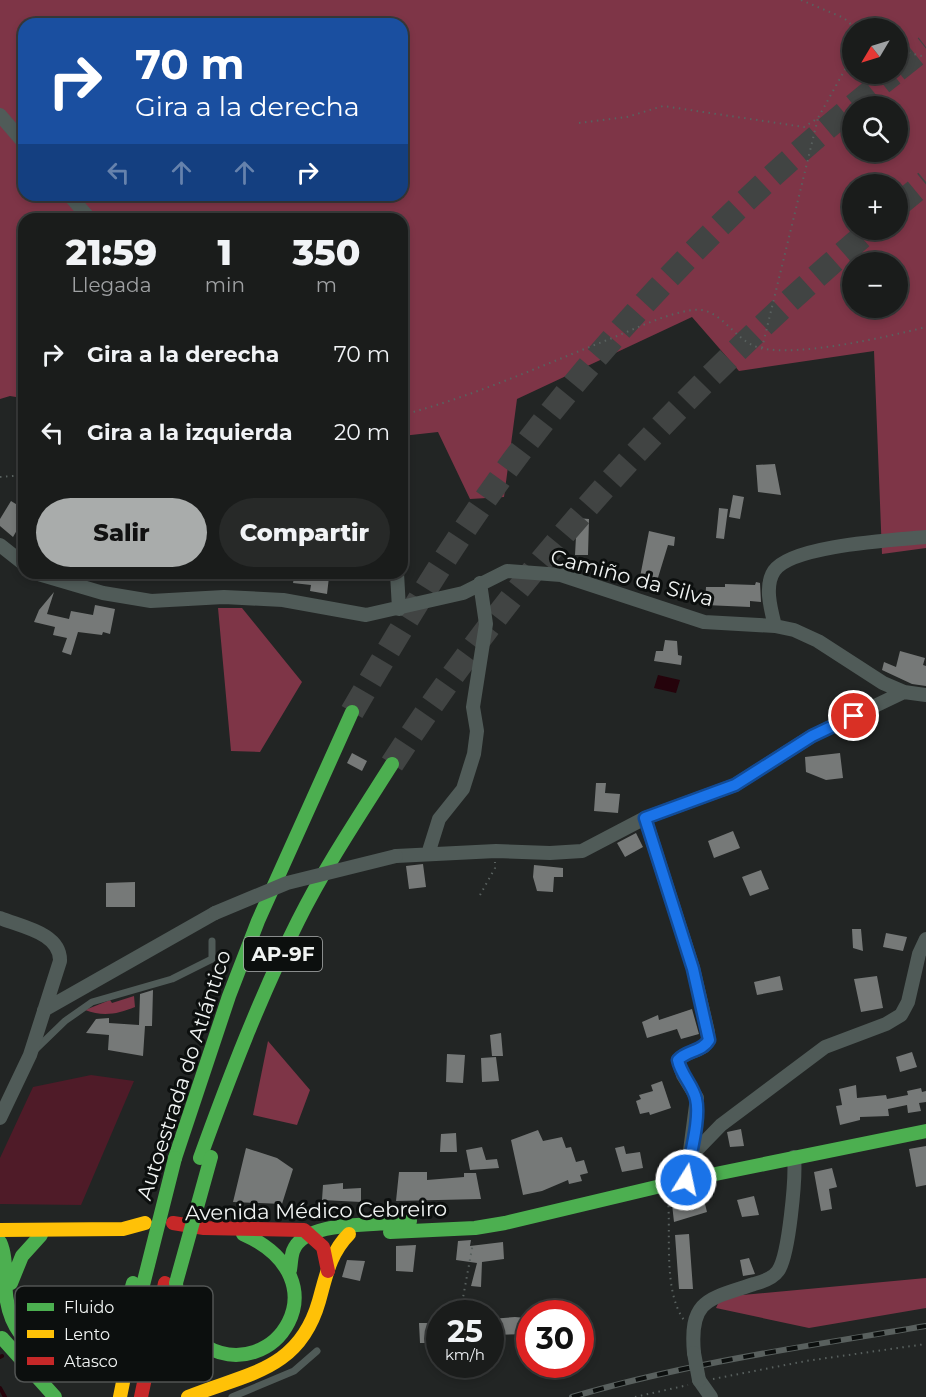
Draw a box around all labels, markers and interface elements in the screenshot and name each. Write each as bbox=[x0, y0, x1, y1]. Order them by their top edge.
north arrow bbox=[842, 18, 908, 84]
map controls bbox=[842, 18, 908, 318]
text: 70 m bbox=[135, 38, 245, 90]
icon: right bbox=[36, 42, 114, 120]
text: Gira a la derecha bbox=[135, 90, 360, 123]
button: search bbox=[842, 96, 908, 162]
icon: left bbox=[102, 156, 135, 189]
icon: ahead bbox=[165, 156, 198, 189]
icon: ahead bbox=[228, 156, 261, 189]
icon: right bbox=[291, 156, 324, 189]
button: + bbox=[842, 174, 908, 240]
text: 21:59 bbox=[66, 230, 157, 274]
text: 1 bbox=[218, 230, 232, 274]
text: 350 bbox=[293, 230, 360, 274]
button: − bbox=[842, 252, 908, 318]
text: Llegada bbox=[71, 273, 151, 297]
text: min bbox=[205, 273, 245, 297]
text: m bbox=[316, 273, 337, 297]
icon: right bbox=[36, 338, 69, 371]
text: Gira a la derecha bbox=[87, 341, 279, 368]
text: 70 m bbox=[334, 341, 390, 368]
icon: left bbox=[36, 416, 69, 449]
text: Gira a la izquierda bbox=[87, 419, 293, 446]
text: 20 m bbox=[334, 419, 390, 446]
button: Salir bbox=[36, 498, 207, 567]
button: Compartir bbox=[219, 498, 390, 567]
street label: Camiño da Silva bbox=[548, 544, 716, 611]
pin bbox=[828, 690, 879, 741]
icon: arrive bbox=[837, 699, 870, 732]
road number: AP-9F bbox=[244, 937, 322, 971]
street label: Autoestrada do Atlántico bbox=[131, 947, 236, 1203]
position arrow bbox=[654, 1148, 718, 1212]
street label: Avenida Médico Cebreiro bbox=[185, 1196, 447, 1225]
legend bbox=[15, 1286, 213, 1382]
text: Fluido bbox=[64, 1298, 114, 1317]
speed limit sign: 30 bbox=[516, 1300, 594, 1378]
text: 25 bbox=[447, 1313, 483, 1350]
text: Lento bbox=[64, 1325, 110, 1344]
text: km/h bbox=[445, 1345, 485, 1364]
text: Atasco bbox=[64, 1352, 118, 1371]

